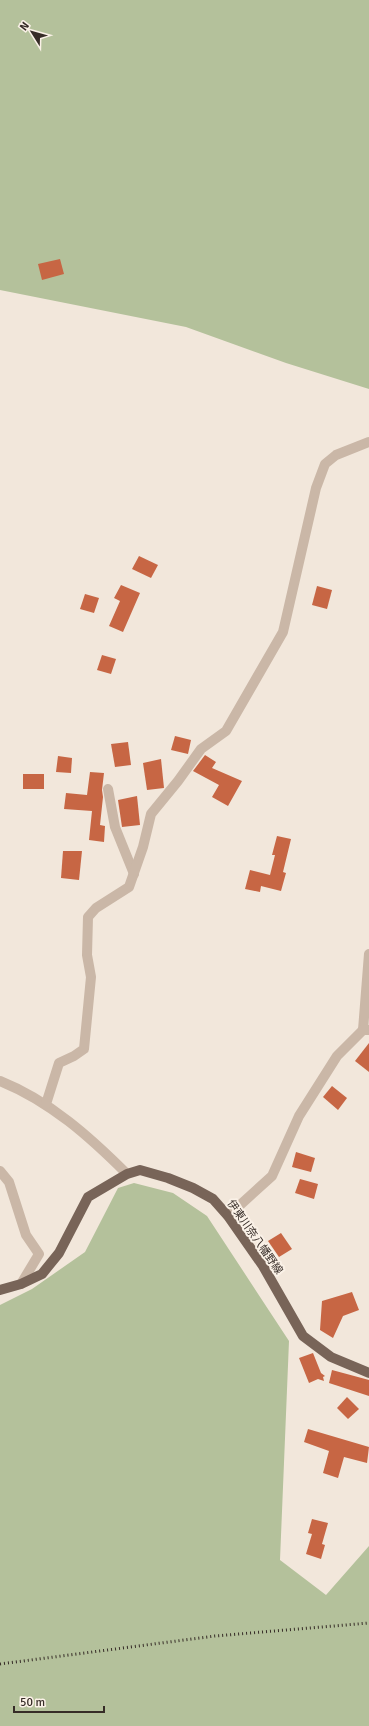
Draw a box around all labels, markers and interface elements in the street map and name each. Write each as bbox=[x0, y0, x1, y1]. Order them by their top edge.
north arrow bbox=[12, 12, 52, 52]
text: N bbox=[17, 19, 32, 33]
street label: 伊東川奈八幡野線 bbox=[224, 1197, 286, 1277]
scale bar bbox=[14, 1688, 104, 1714]
text: 50 m bbox=[20, 1695, 45, 1710]

